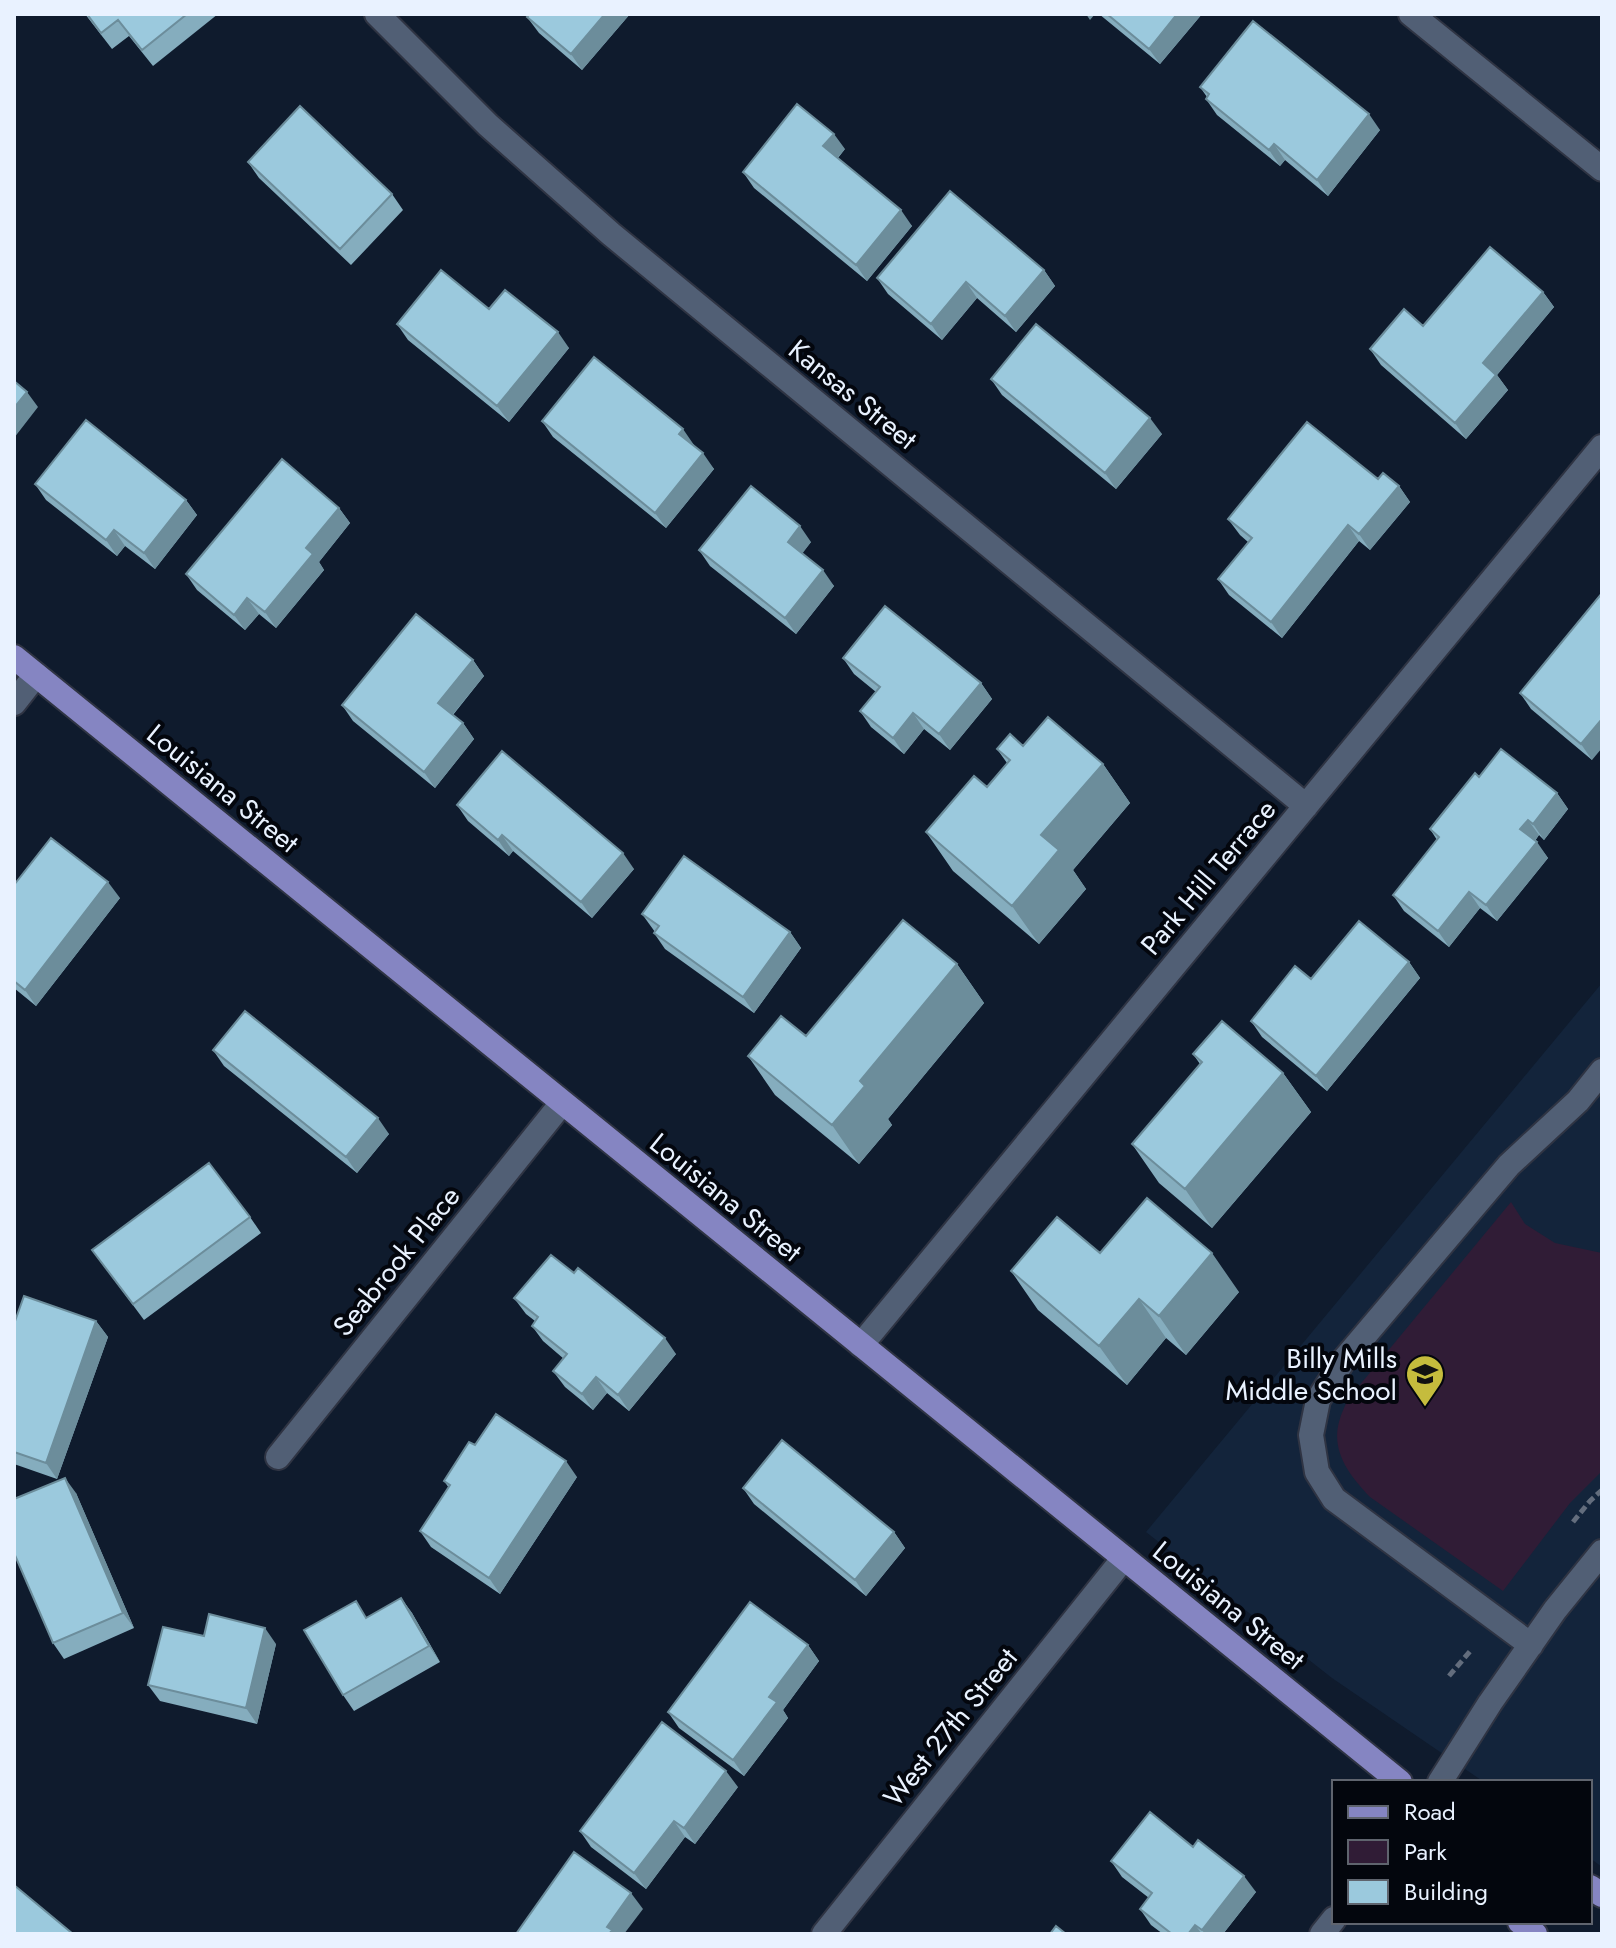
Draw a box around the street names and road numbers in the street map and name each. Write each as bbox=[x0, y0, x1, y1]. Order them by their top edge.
street label: Kansas Street bbox=[779, 330, 926, 459]
street label: Louisiana Street bbox=[138, 714, 308, 863]
street label: Park Hill Terrace bbox=[1131, 791, 1286, 964]
street label: Louisiana Street bbox=[641, 1123, 811, 1272]
street label: Seabrook Place bbox=[323, 1177, 470, 1345]
street label: Louisiana Street bbox=[1144, 1531, 1314, 1680]
street label: West 27th Street bbox=[874, 1639, 1027, 1815]

